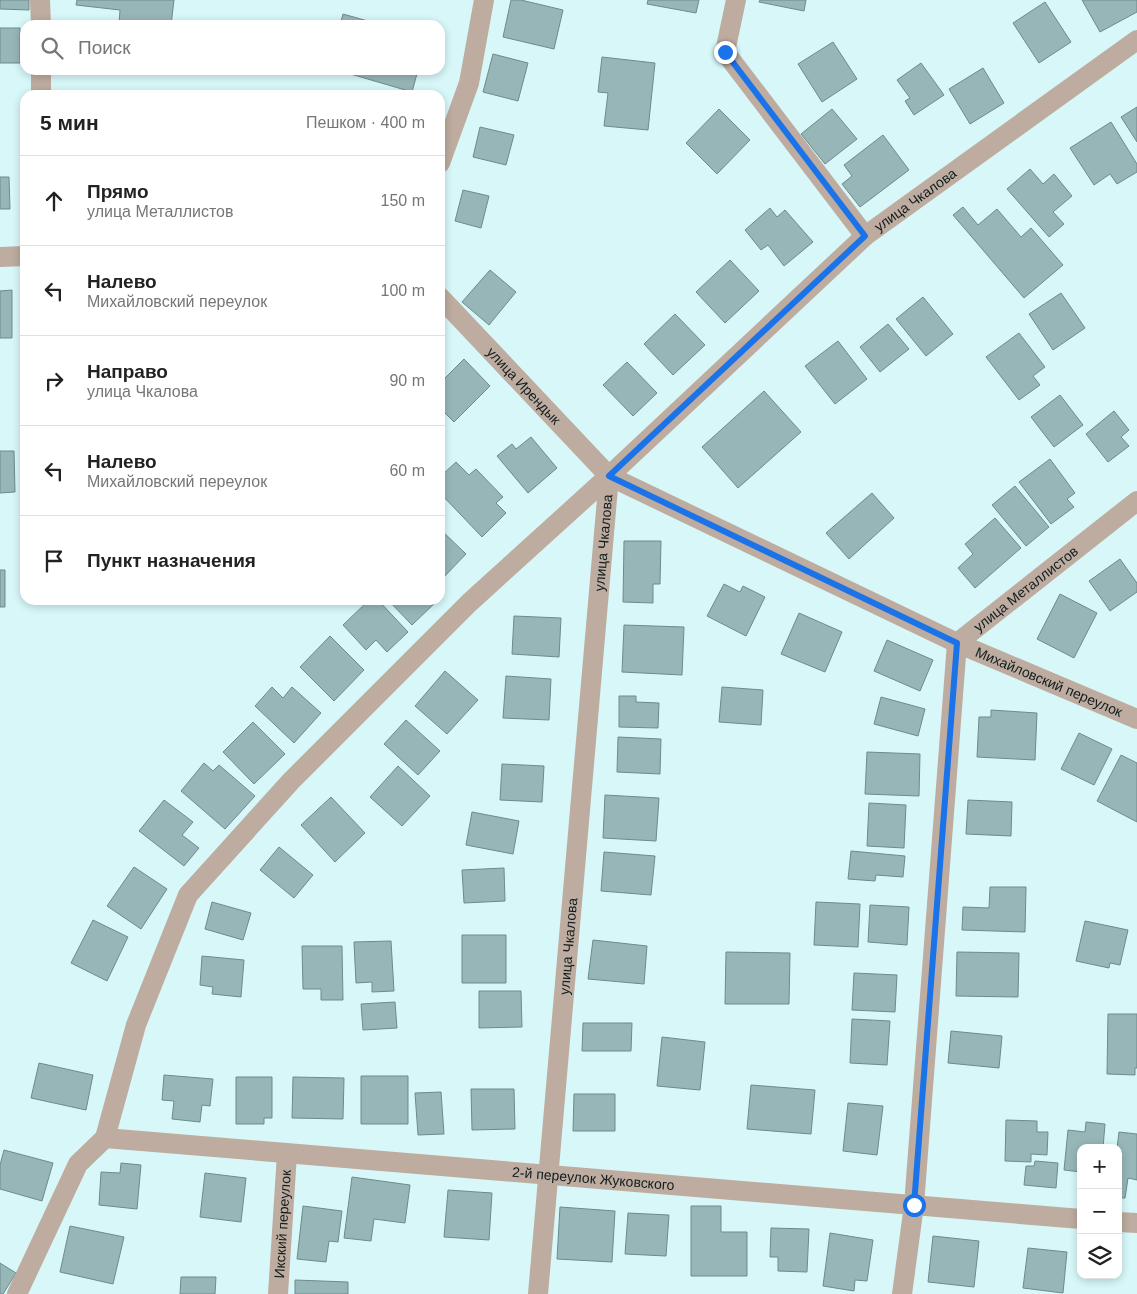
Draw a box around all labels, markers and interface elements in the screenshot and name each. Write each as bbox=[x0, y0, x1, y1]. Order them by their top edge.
search box bbox=[20, 20, 445, 75]
icon: search bbox=[38, 34, 66, 62]
text: Поиск bbox=[78, 37, 131, 58]
route end bbox=[714, 41, 737, 64]
text: 5 мин bbox=[40, 111, 99, 134]
text: Пешком · 400 m bbox=[306, 114, 425, 131]
street label: улица Чкалова bbox=[871, 165, 960, 235]
text: Прямо bbox=[87, 181, 149, 202]
icon: ahead bbox=[40, 187, 68, 215]
text: 150 m bbox=[381, 192, 425, 209]
text: улица Металлистов bbox=[87, 203, 234, 220]
text: Налево bbox=[87, 271, 157, 292]
icon: left bbox=[40, 277, 68, 305]
text: 100 m bbox=[381, 282, 425, 299]
text: Михайловский переулок bbox=[87, 293, 267, 310]
street label: улица Ирендык bbox=[484, 344, 565, 428]
text: Направо bbox=[87, 361, 168, 382]
icon: right bbox=[40, 367, 68, 395]
text: 90 m bbox=[389, 372, 425, 389]
text: улица Чкалова bbox=[87, 383, 198, 400]
text: Налево bbox=[87, 451, 157, 472]
icon: left bbox=[40, 457, 68, 485]
text: 60 m bbox=[389, 462, 425, 479]
text: Михайловский переулок bbox=[87, 473, 267, 490]
street label: улица Чкалова bbox=[591, 494, 615, 592]
street label: улица Металлистов bbox=[970, 543, 1081, 635]
icon: arrive bbox=[40, 547, 68, 575]
text: Пункт назначения bbox=[87, 550, 256, 571]
street label: Михайловский переулок bbox=[973, 644, 1126, 720]
street label: улица Чкалова bbox=[556, 897, 580, 995]
map controls bbox=[1077, 1144, 1122, 1279]
button: + bbox=[1077, 1144, 1122, 1189]
street label: 2-й переулок Жуковского bbox=[512, 1164, 675, 1193]
street label: Икский переулок bbox=[271, 1168, 294, 1279]
button: − bbox=[1077, 1189, 1122, 1234]
route start bbox=[903, 1194, 926, 1217]
button: layers bbox=[1077, 1234, 1122, 1279]

